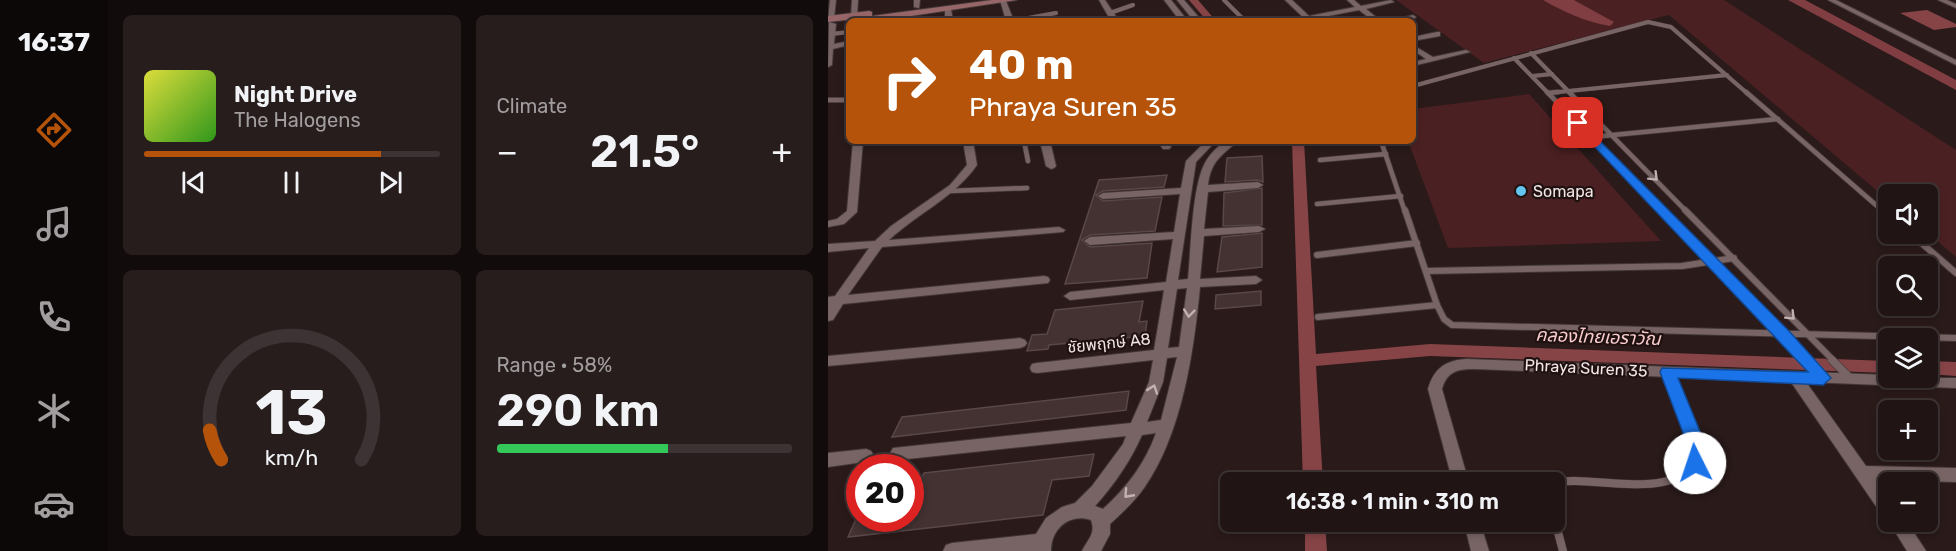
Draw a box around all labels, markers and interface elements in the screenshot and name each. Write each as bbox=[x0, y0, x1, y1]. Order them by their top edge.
text: 16:37 bbox=[18, 26, 90, 58]
text: 40 m bbox=[969, 40, 1074, 90]
icon: right bbox=[870, 42, 948, 120]
text: Night Drive bbox=[234, 81, 357, 108]
text: Phraya Suren 35 bbox=[969, 91, 1177, 123]
text: Climate bbox=[497, 94, 567, 118]
pin bbox=[1552, 97, 1603, 148]
icon: arrive bbox=[1561, 106, 1594, 139]
text: The Halogens bbox=[234, 108, 361, 132]
icon: directions bbox=[33, 109, 75, 151]
text: 21.5° bbox=[590, 125, 699, 178]
text: − bbox=[497, 132, 518, 171]
text: + bbox=[771, 132, 792, 171]
icon: previous bbox=[177, 166, 210, 199]
icon: pause bbox=[275, 166, 308, 199]
icon: next bbox=[374, 166, 407, 199]
one-way arrow bbox=[1646, 169, 1657, 180]
place label: Somapa bbox=[1533, 182, 1594, 201]
marker: Somapa bbox=[1514, 184, 1528, 198]
map controls bbox=[1878, 184, 1938, 532]
button: sound bbox=[1878, 184, 1938, 244]
icon: music bbox=[33, 203, 75, 245]
button: search bbox=[1878, 256, 1938, 316]
icon: phone bbox=[33, 296, 75, 338]
one-way arrow bbox=[1183, 308, 1196, 317]
one-way arrow bbox=[1783, 308, 1794, 319]
water label: คลองไทยเอราวัณ bbox=[1535, 324, 1663, 350]
button: layers bbox=[1878, 328, 1938, 388]
street label: ชัยพฤกษ์ A8 bbox=[1066, 329, 1152, 357]
text: Range · 58% bbox=[497, 353, 612, 377]
street label: Phraya Suren 35 bbox=[1524, 355, 1648, 381]
text: 13 bbox=[256, 376, 328, 450]
text: 290 km bbox=[497, 384, 660, 437]
one-way arrow bbox=[1146, 384, 1159, 395]
icon: climate bbox=[33, 390, 75, 432]
button: + bbox=[1878, 400, 1938, 460]
position arrow bbox=[1663, 431, 1727, 495]
text: km/h bbox=[265, 445, 319, 470]
speed limit sign: 20 bbox=[846, 454, 924, 532]
button: − bbox=[1878, 472, 1938, 532]
icon: car bbox=[33, 483, 75, 525]
one-way arrow bbox=[1124, 487, 1135, 498]
text: 16:38 · 1 min · 310 m bbox=[1286, 488, 1499, 515]

